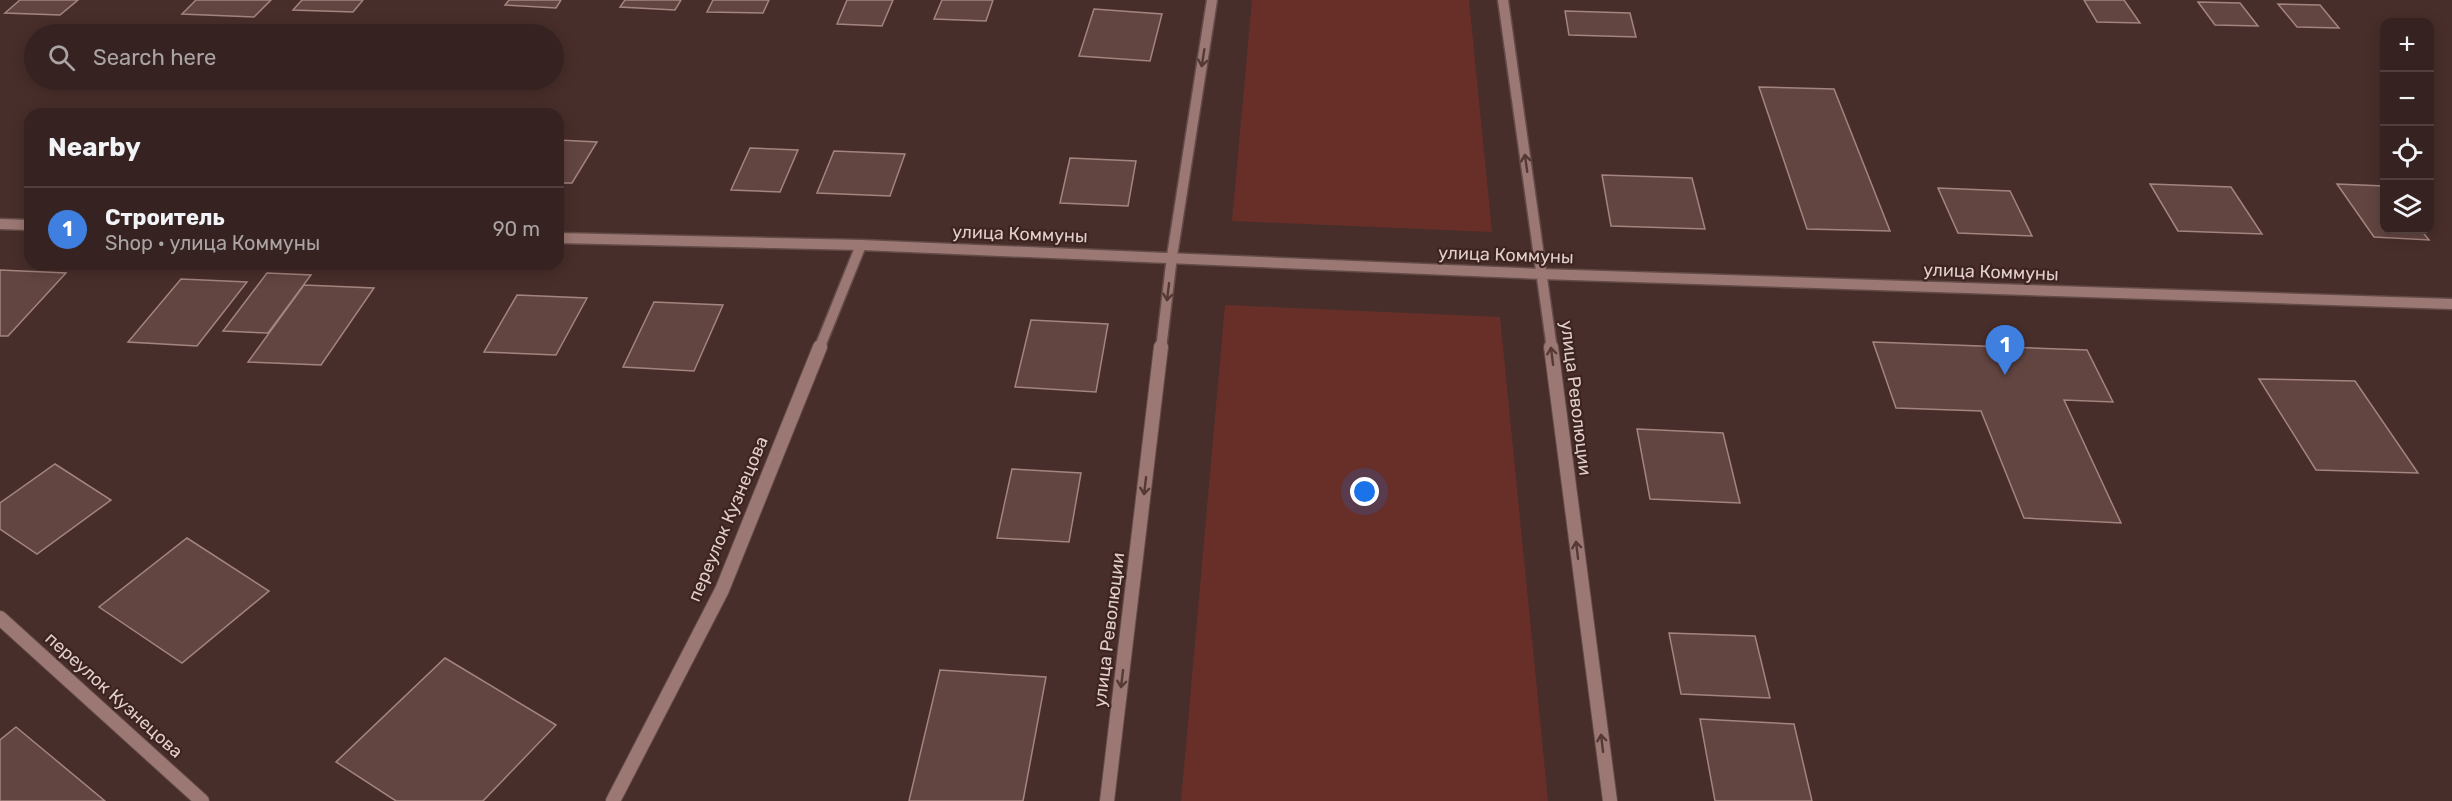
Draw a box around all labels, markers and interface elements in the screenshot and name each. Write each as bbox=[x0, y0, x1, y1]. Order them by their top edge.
map controls bbox=[2380, 18, 2434, 234]
button: + bbox=[2380, 18, 2434, 72]
search box bbox=[24, 24, 564, 90]
icon: search bbox=[45, 41, 78, 74]
text: Search here bbox=[93, 44, 216, 71]
one-way arrow bbox=[1197, 47, 1208, 67]
button: − bbox=[2380, 72, 2434, 126]
button: locate bbox=[2380, 126, 2434, 180]
text: Nearby bbox=[48, 132, 141, 163]
one-way arrow bbox=[1520, 154, 1531, 173]
button: layers bbox=[2380, 180, 2434, 234]
text: Строитель bbox=[105, 204, 225, 231]
text: 1 bbox=[63, 217, 72, 241]
text: 90 m bbox=[493, 217, 540, 241]
street label: улица Коммуны bbox=[952, 221, 1088, 247]
text: Shop · улица Коммуны bbox=[105, 231, 320, 255]
street label: улица Коммуны bbox=[1438, 242, 1574, 268]
street label: улица Коммуны bbox=[1923, 259, 2059, 285]
one-way arrow bbox=[1162, 282, 1173, 302]
street label: улица Революции bbox=[1556, 319, 1596, 477]
pin: 1 bbox=[1986, 326, 2024, 375]
one-way arrow bbox=[1547, 347, 1558, 367]
street label: переулок Кузнецова bbox=[683, 433, 773, 605]
one-way arrow bbox=[1139, 475, 1150, 495]
your location bbox=[1350, 477, 1379, 506]
one-way arrow bbox=[1572, 540, 1583, 560]
street label: улица Революции bbox=[1089, 551, 1129, 709]
street label: переулок Кузнецова bbox=[41, 627, 187, 763]
one-way arrow bbox=[1116, 669, 1127, 689]
one-way arrow bbox=[1597, 734, 1608, 753]

